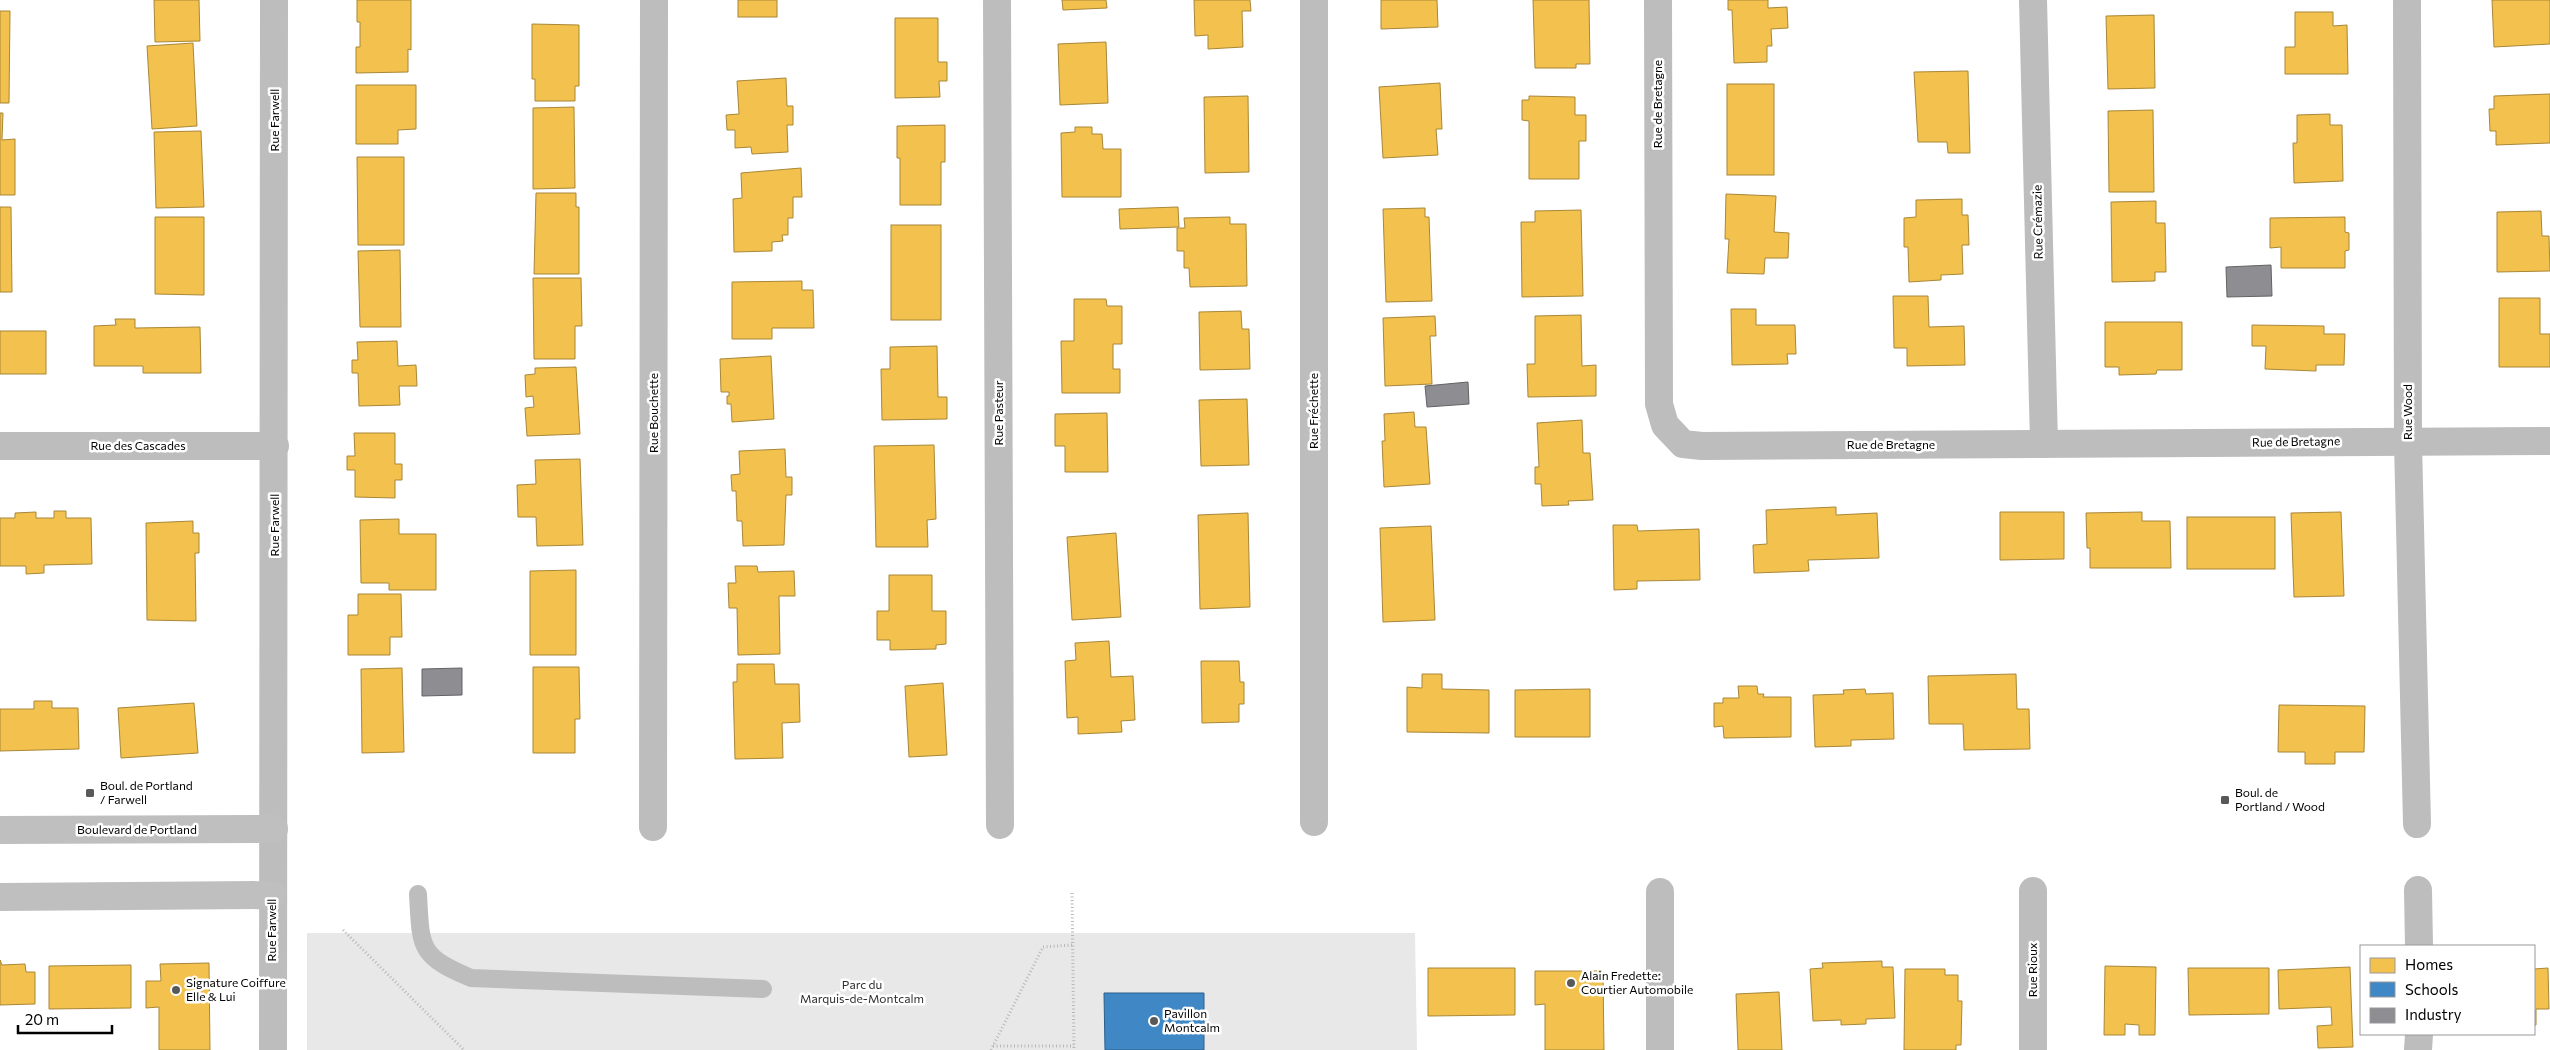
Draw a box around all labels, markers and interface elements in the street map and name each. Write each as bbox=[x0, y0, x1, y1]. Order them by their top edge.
street label: Rue de Bretagne bbox=[1650, 60, 1664, 148]
street label: Rue Farwell bbox=[267, 89, 281, 151]
street label: Rue Crémazie bbox=[2029, 185, 2045, 259]
street label: Rue Bouchette bbox=[646, 373, 660, 453]
street label: Rue Fréchette bbox=[1306, 373, 1320, 449]
street label: Rue Pasteur bbox=[991, 380, 1005, 446]
street label: Rue Wood bbox=[2400, 384, 2414, 440]
street label: Rue de Bretagne bbox=[2252, 433, 2340, 449]
street label: Rue de Bretagne bbox=[1847, 437, 1935, 451]
street label: Rue des Cascades bbox=[90, 438, 186, 452]
street label: Rue Farwell bbox=[267, 494, 281, 556]
place label: Boul. de Portland / Farwell bbox=[100, 778, 193, 806]
place label: Boul. de Portland / Wood bbox=[2235, 785, 2325, 813]
marker: Boul. de Portland / Farwell bbox=[84, 787, 96, 799]
marker: Boul. de Portland / Wood bbox=[2219, 794, 2231, 806]
street label: Boulevard de Portland bbox=[77, 822, 197, 836]
street label: Rue Farwell bbox=[264, 899, 278, 961]
street label: Rue Rioux bbox=[2025, 942, 2039, 997]
legend bbox=[2360, 945, 2535, 1035]
text: Homes bbox=[2405, 955, 2453, 973]
place label: Alain Fredette: Courtier Automobile bbox=[1581, 968, 1693, 996]
place label: Signature Coiffure Elle & Lui bbox=[186, 975, 286, 1003]
park label: Parc du Marquis-de-Montcalm bbox=[800, 977, 924, 1005]
marker: Alain Fredette: Courtier Automobile bbox=[1565, 977, 1577, 989]
text: Schools bbox=[2405, 980, 2459, 998]
marker: Signature Coiffure Elle & Lui bbox=[170, 984, 182, 996]
scale bar bbox=[18, 1002, 111, 1034]
text: Industry bbox=[2405, 1005, 2462, 1023]
place label: Pavillon Montcalm bbox=[1164, 1006, 1220, 1034]
text: 20 m bbox=[25, 1010, 59, 1028]
marker: Pavillon Montcalm bbox=[1148, 1015, 1160, 1027]

